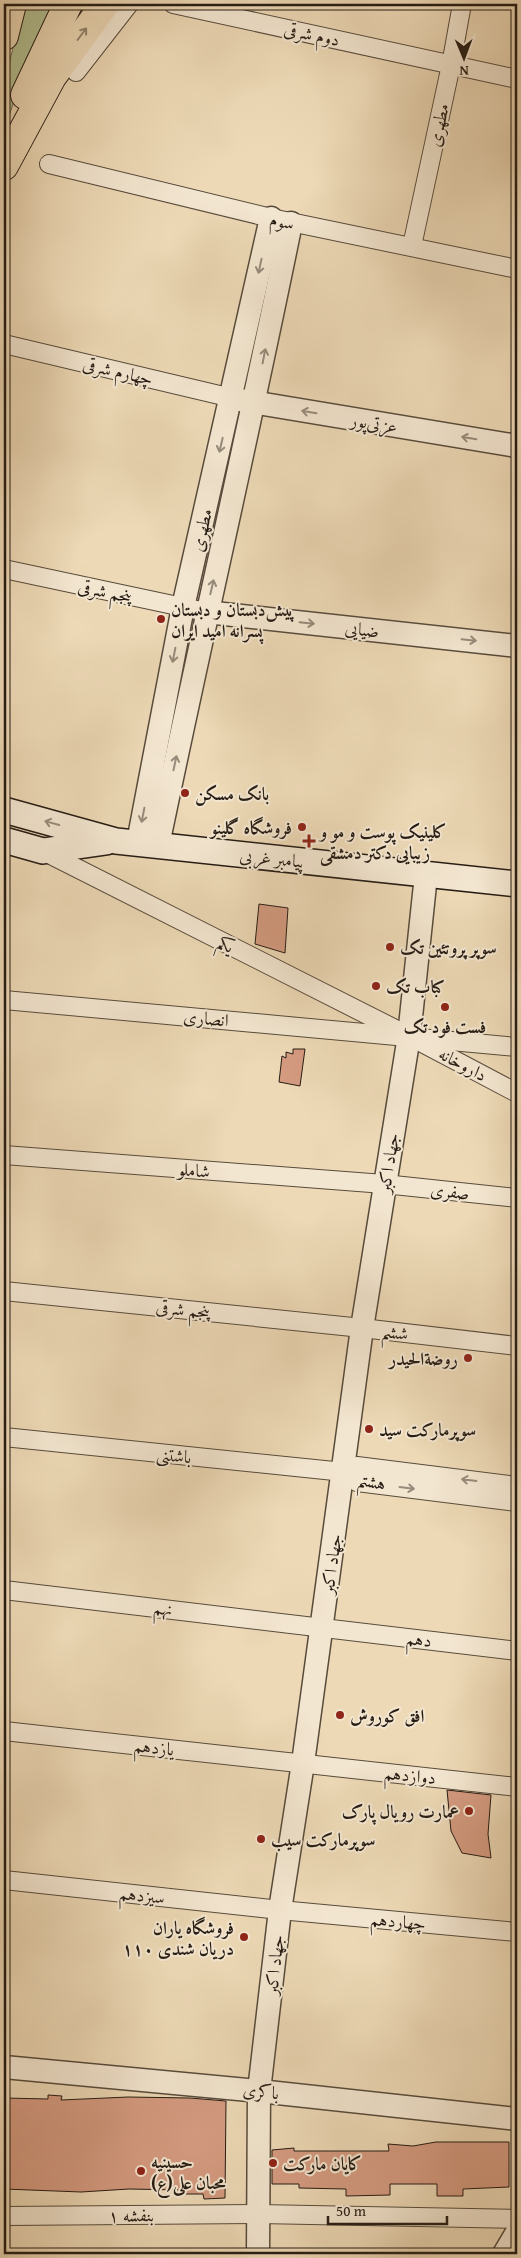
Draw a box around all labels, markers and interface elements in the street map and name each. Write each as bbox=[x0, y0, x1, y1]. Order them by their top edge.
street label: دوم شرقی bbox=[281, 15, 342, 56]
one-way arrow bbox=[77, 28, 88, 41]
north arrow bbox=[438, 32, 488, 82]
text: N bbox=[459, 61, 469, 81]
street label: مطهری bbox=[420, 101, 456, 149]
street label: سوم bbox=[267, 205, 297, 240]
one-way arrow bbox=[255, 258, 265, 274]
one-way arrow bbox=[260, 348, 270, 364]
street label: چهارم شرقی bbox=[80, 350, 156, 395]
street label: عزتی‌پور bbox=[347, 406, 399, 440]
one-way arrow bbox=[301, 407, 317, 417]
one-way arrow bbox=[462, 433, 478, 443]
one-way arrow bbox=[216, 437, 225, 453]
street label: مطهری bbox=[183, 506, 219, 554]
street label: پنجم شرقی bbox=[75, 572, 136, 614]
one-way arrow bbox=[208, 580, 217, 596]
place label: پیش‌دبستان و دبستان پسرانه امید ایران bbox=[171, 596, 295, 645]
marker: پیش‌دبستان و دبستان پسرانه امید ایران bbox=[155, 613, 167, 625]
street label: ضیایی bbox=[344, 614, 380, 644]
one-way arrow bbox=[299, 618, 315, 628]
one-way arrow bbox=[460, 635, 476, 645]
one-way arrow bbox=[169, 647, 178, 663]
one-way arrow bbox=[171, 756, 180, 772]
place label: بانک مسکن bbox=[195, 780, 269, 807]
marker: بانک مسکن bbox=[179, 787, 191, 799]
one-way arrow bbox=[138, 806, 147, 822]
place label: فروشگاه گلینو bbox=[209, 814, 292, 841]
one-way arrow bbox=[44, 818, 60, 827]
place label: کلینیک پوست و مو و زیبایی دکتر دمشقی bbox=[318, 818, 447, 867]
marker: فروشگاه گلینو bbox=[296, 821, 308, 833]
marker: کلینیک پوست و مو و زیبایی دکتر دمشقی bbox=[302, 834, 316, 848]
street label: پیامبر غربی bbox=[238, 841, 306, 876]
street label: یکم bbox=[211, 928, 241, 964]
place label: سوپر پروتئین تک bbox=[400, 934, 497, 961]
marker: سوپر پروتئین تک bbox=[384, 941, 396, 953]
place label: کباب تک bbox=[386, 973, 445, 1000]
marker: کباب تک bbox=[370, 980, 382, 992]
marker: فست فود تک bbox=[439, 1001, 451, 1013]
street label: انصاری bbox=[182, 1003, 230, 1033]
place label: فست فود تک bbox=[404, 1013, 486, 1040]
street label: داروخانه bbox=[434, 1040, 492, 1088]
street label: جهاد اکبر bbox=[370, 1131, 406, 1197]
street label: شاملو bbox=[175, 1155, 211, 1185]
street label: صفری bbox=[429, 1176, 471, 1206]
street label: پنجم شرقی bbox=[154, 1293, 213, 1329]
street label: ششم bbox=[379, 1317, 410, 1352]
place label: روضةالحیدر bbox=[387, 1345, 458, 1372]
marker: روضةالحیدر bbox=[462, 1352, 474, 1364]
place label: سوپرمارکت سید bbox=[379, 1416, 476, 1443]
marker: سوپرمارکت سید bbox=[363, 1423, 375, 1435]
street label: باشتنی bbox=[155, 1440, 193, 1470]
street label: هشتم bbox=[354, 1465, 389, 1502]
one-way arrow bbox=[461, 1475, 477, 1485]
one-way arrow bbox=[398, 1483, 414, 1493]
street label: جهاد اکبر bbox=[313, 1532, 349, 1598]
street label: نهم bbox=[151, 1593, 174, 1627]
street label: دهم bbox=[404, 1624, 433, 1658]
place label: افق کوروش bbox=[350, 1702, 425, 1729]
marker: افق کوروش bbox=[334, 1709, 346, 1721]
street label: یازدهم bbox=[132, 1731, 177, 1767]
street label: دوازدهم bbox=[382, 1759, 437, 1795]
place label: عمارت رویال پارک bbox=[342, 1798, 459, 1825]
marker: عمارت رویال پارک bbox=[463, 1805, 475, 1817]
place label: سوپرمارکت سیب bbox=[271, 1826, 376, 1853]
marker: سوپرمارکت سیب bbox=[255, 1833, 267, 1845]
street label: سیزدهم bbox=[117, 1879, 166, 1915]
street label: چهاردهم bbox=[369, 1905, 427, 1941]
place label: فروشگاه یاران دریان شندی ۱۱۰ bbox=[122, 1914, 234, 1962]
marker: فروشگاه یاران دریان شندی ۱۱۰ bbox=[238, 1931, 250, 1943]
street label: جهاد اکبر bbox=[257, 1933, 291, 1999]
street label: باکری bbox=[241, 2076, 281, 2106]
place label: حسینیه محبان علی(ع) bbox=[151, 2148, 227, 2198]
place label: کایان مارکت bbox=[283, 2150, 362, 2177]
marker: کایان مارکت bbox=[267, 2157, 279, 2169]
marker: حسینیه محبان علی(ع) bbox=[135, 2165, 147, 2177]
scale bar bbox=[328, 2193, 447, 2225]
text: 50 m bbox=[336, 2200, 367, 2221]
street label: بنفشه ۱ bbox=[108, 2201, 154, 2229]

